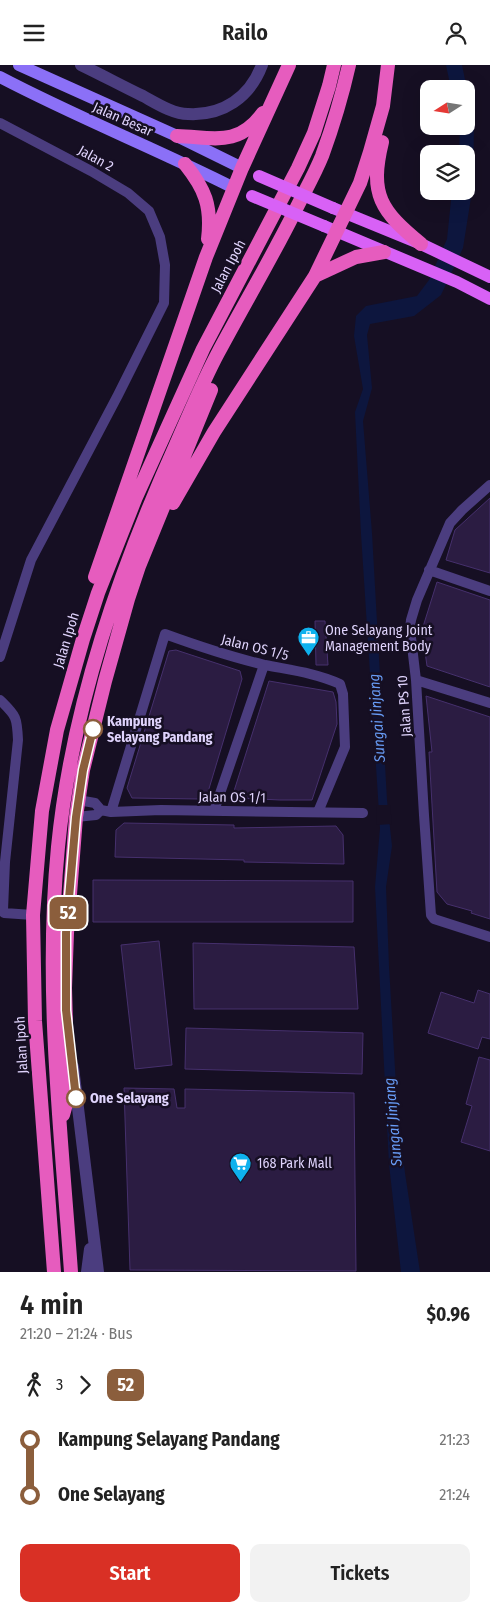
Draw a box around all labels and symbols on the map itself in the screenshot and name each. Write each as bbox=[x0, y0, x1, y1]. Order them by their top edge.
north arrow bbox=[420, 80, 475, 135]
street label: Jalan Besar bbox=[90, 99, 156, 140]
street label: Jalan 2 bbox=[75, 142, 116, 175]
street label: Jalan Ipoh bbox=[207, 237, 249, 296]
street label: Jalan Ipoh bbox=[50, 610, 83, 670]
place label: One Selayang Joint Management Body bbox=[325, 622, 433, 655]
office icon: One Selayang Joint Management Body bbox=[297, 626, 321, 657]
street label: Jalan OS 1/5 bbox=[219, 631, 290, 664]
water label: Sungai Jinjang bbox=[365, 673, 389, 764]
street label: Jalan PS 10 bbox=[394, 675, 415, 737]
place label: Kampung Selayang Pandang bbox=[107, 713, 213, 746]
marker: Kampung Selayang Pandang bbox=[83, 719, 103, 739]
street label: Jalan OS 1/1 bbox=[198, 788, 266, 807]
line badge: 52 bbox=[46, 897, 90, 929]
street label: Jalan Ipoh bbox=[12, 1016, 31, 1074]
water label: Sungai Jinjang bbox=[380, 1077, 406, 1168]
marker: One Selayang bbox=[66, 1088, 86, 1108]
place label: One Selayang bbox=[90, 1090, 169, 1107]
supermarket icon: 168 Park Mall bbox=[229, 1151, 253, 1182]
place label: 168 Park Mall bbox=[257, 1155, 332, 1172]

